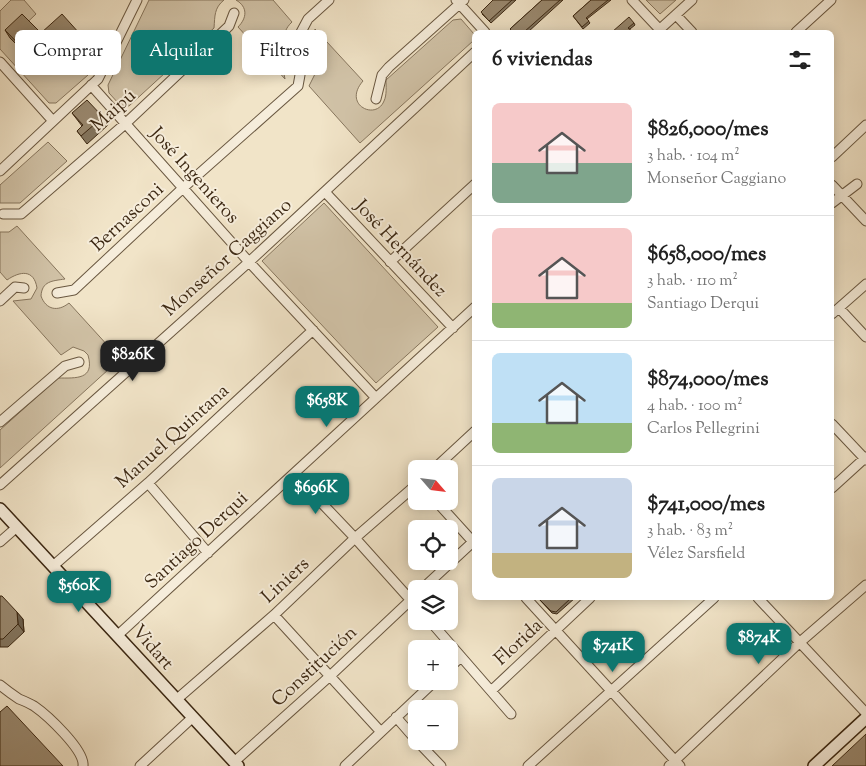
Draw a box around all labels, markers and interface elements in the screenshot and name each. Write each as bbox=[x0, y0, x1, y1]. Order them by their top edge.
chip: Comprar bbox=[15, 30, 121, 75]
chip: Alquilar bbox=[131, 30, 232, 75]
chip: Filtros bbox=[242, 30, 327, 75]
text: 6 viviendas bbox=[492, 45, 592, 75]
icon: filters bbox=[786, 46, 814, 74]
street label: Maipú bbox=[85, 83, 143, 139]
text: $826,000/mes bbox=[647, 115, 768, 145]
street label: José Ingenieros bbox=[142, 121, 245, 230]
icon: home bbox=[532, 123, 592, 183]
text: 3 hab. · 104 m² bbox=[647, 145, 740, 168]
text: Monseñor Caggiano bbox=[647, 168, 786, 191]
street label: Bernasconi bbox=[86, 177, 170, 259]
street label: Monseñor Caggiano bbox=[158, 193, 298, 323]
street label: José Hernández bbox=[347, 193, 452, 304]
text: $658,000/mes bbox=[647, 240, 766, 270]
icon: home bbox=[532, 248, 592, 308]
text: 3 hab. · 110 m² bbox=[647, 270, 738, 293]
text: Santiago Derqui bbox=[647, 293, 759, 316]
pin: $826K bbox=[98, 340, 168, 382]
text: $826K bbox=[111, 344, 155, 367]
text: $874,000/mes bbox=[647, 365, 768, 395]
icon: home bbox=[532, 373, 592, 433]
street label: Manuel Quintana bbox=[110, 378, 236, 496]
pin: $658K bbox=[292, 386, 362, 428]
text: $658K bbox=[306, 390, 348, 413]
text: 4 hab. · 100 m² bbox=[647, 395, 743, 418]
text: Carlos Pellegrini bbox=[647, 418, 760, 441]
north arrow bbox=[408, 460, 458, 510]
map controls bbox=[408, 460, 458, 750]
pin: $696K bbox=[281, 472, 351, 515]
text: $696K bbox=[294, 477, 338, 500]
street label: Santiago Derqui bbox=[139, 486, 255, 596]
text: $741,000/mes bbox=[647, 490, 765, 520]
icon: home bbox=[532, 498, 592, 558]
button: locate bbox=[408, 520, 458, 570]
text: 3 hab. · 83 m² bbox=[647, 520, 733, 543]
text: Vélez Sarsfield bbox=[647, 543, 745, 566]
street label: Liniers bbox=[256, 552, 316, 610]
pin: $560K bbox=[44, 570, 114, 613]
text: $560K bbox=[58, 575, 100, 598]
button: layers bbox=[408, 580, 458, 630]
street label: Florida bbox=[489, 613, 550, 673]
street label: Vidart bbox=[125, 619, 180, 677]
street label: Constitución bbox=[266, 620, 364, 714]
pin: $874K bbox=[724, 622, 794, 665]
text: $874K bbox=[737, 627, 781, 650]
pin: $741K bbox=[578, 630, 648, 673]
text: $741K bbox=[593, 635, 633, 658]
button: + bbox=[408, 640, 458, 690]
button: − bbox=[408, 700, 458, 750]

